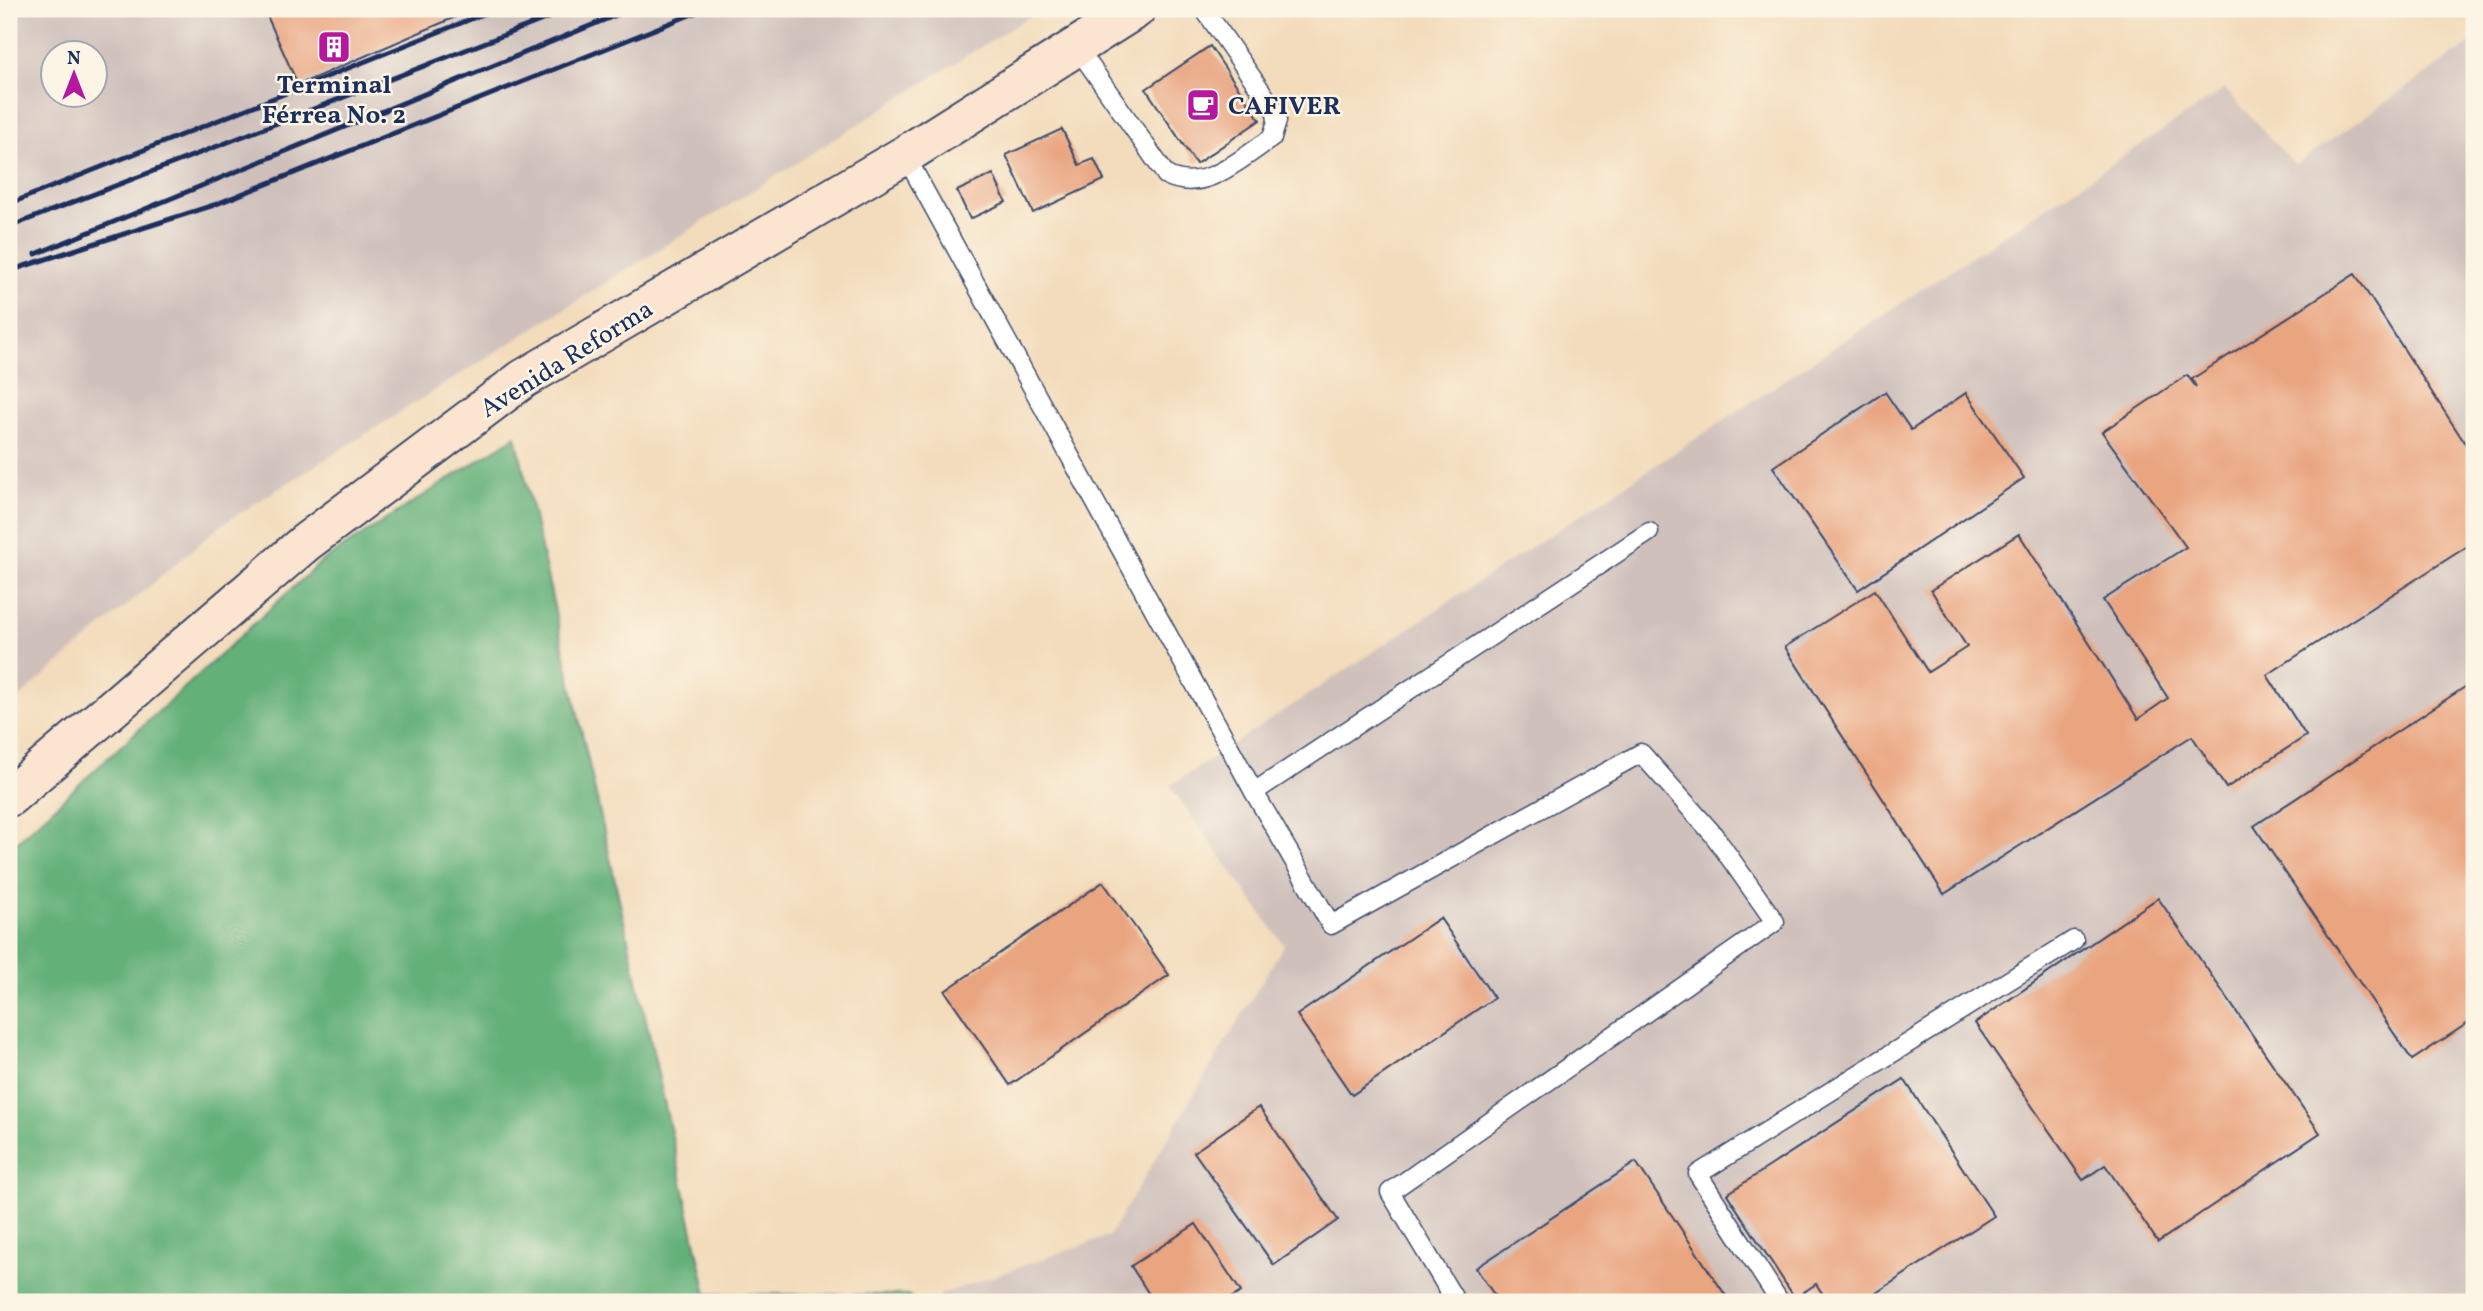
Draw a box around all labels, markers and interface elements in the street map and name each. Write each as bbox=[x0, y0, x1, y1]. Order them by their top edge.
building icon: Terminal Férrea No. 2 bbox=[315, 28, 353, 66]
north arrow bbox=[38, 38, 108, 108]
text: N bbox=[67, 46, 81, 72]
place label: Terminal Férrea No. 2 bbox=[262, 68, 406, 134]
cafe icon: CAFIVER bbox=[1184, 86, 1222, 124]
place label: CAFIVER bbox=[1228, 89, 1341, 125]
street label: Avenida Reforma bbox=[474, 292, 661, 427]

